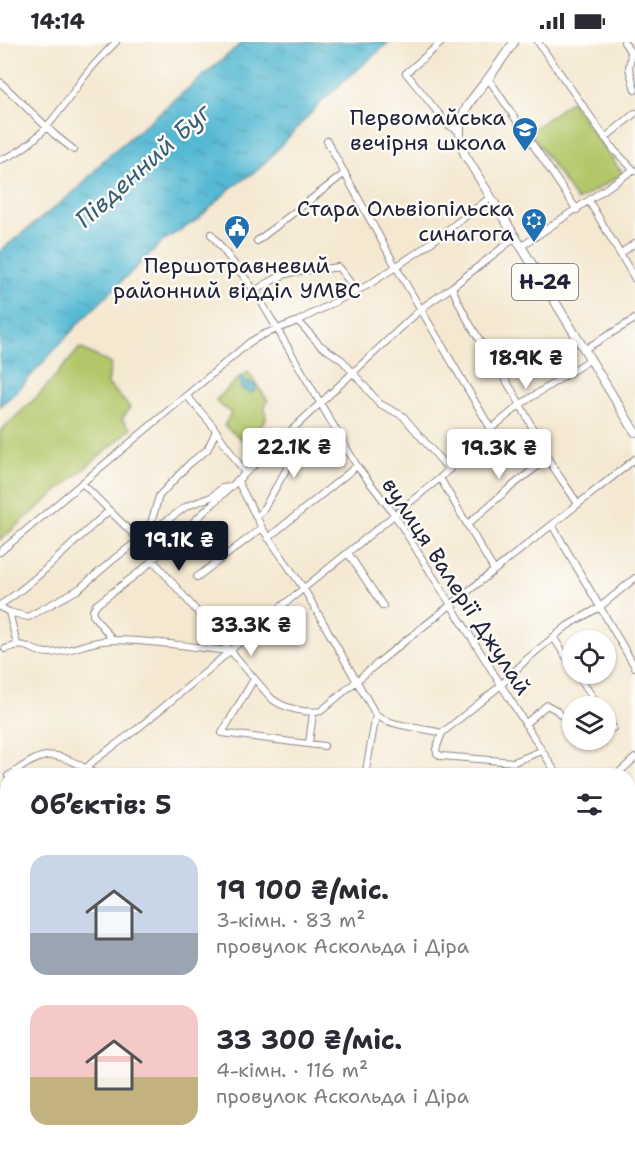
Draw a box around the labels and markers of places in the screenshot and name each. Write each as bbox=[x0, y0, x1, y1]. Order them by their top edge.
place label: Первомайська вечірня школа bbox=[350, 103, 506, 157]
school or university icon: Первомайська вечірня школа bbox=[510, 115, 540, 153]
place label: Стара Ольвіопільска синагога bbox=[297, 194, 514, 248]
synagogue icon: Стара Ольвіопільска синагога bbox=[519, 206, 549, 244]
public building icon: Першотравневий районний відділ УМВС bbox=[222, 213, 252, 251]
place label: Першотравневий районний відділ УМВС bbox=[113, 251, 361, 305]
pin: 18.9K ₴ bbox=[471, 339, 581, 390]
pin: 22.1K ₴ bbox=[239, 428, 349, 479]
pin: 19.3K ₴ bbox=[444, 429, 554, 480]
pin: 19.1K ₴ bbox=[124, 521, 234, 572]
pin: 33.3K ₴ bbox=[196, 606, 306, 657]

